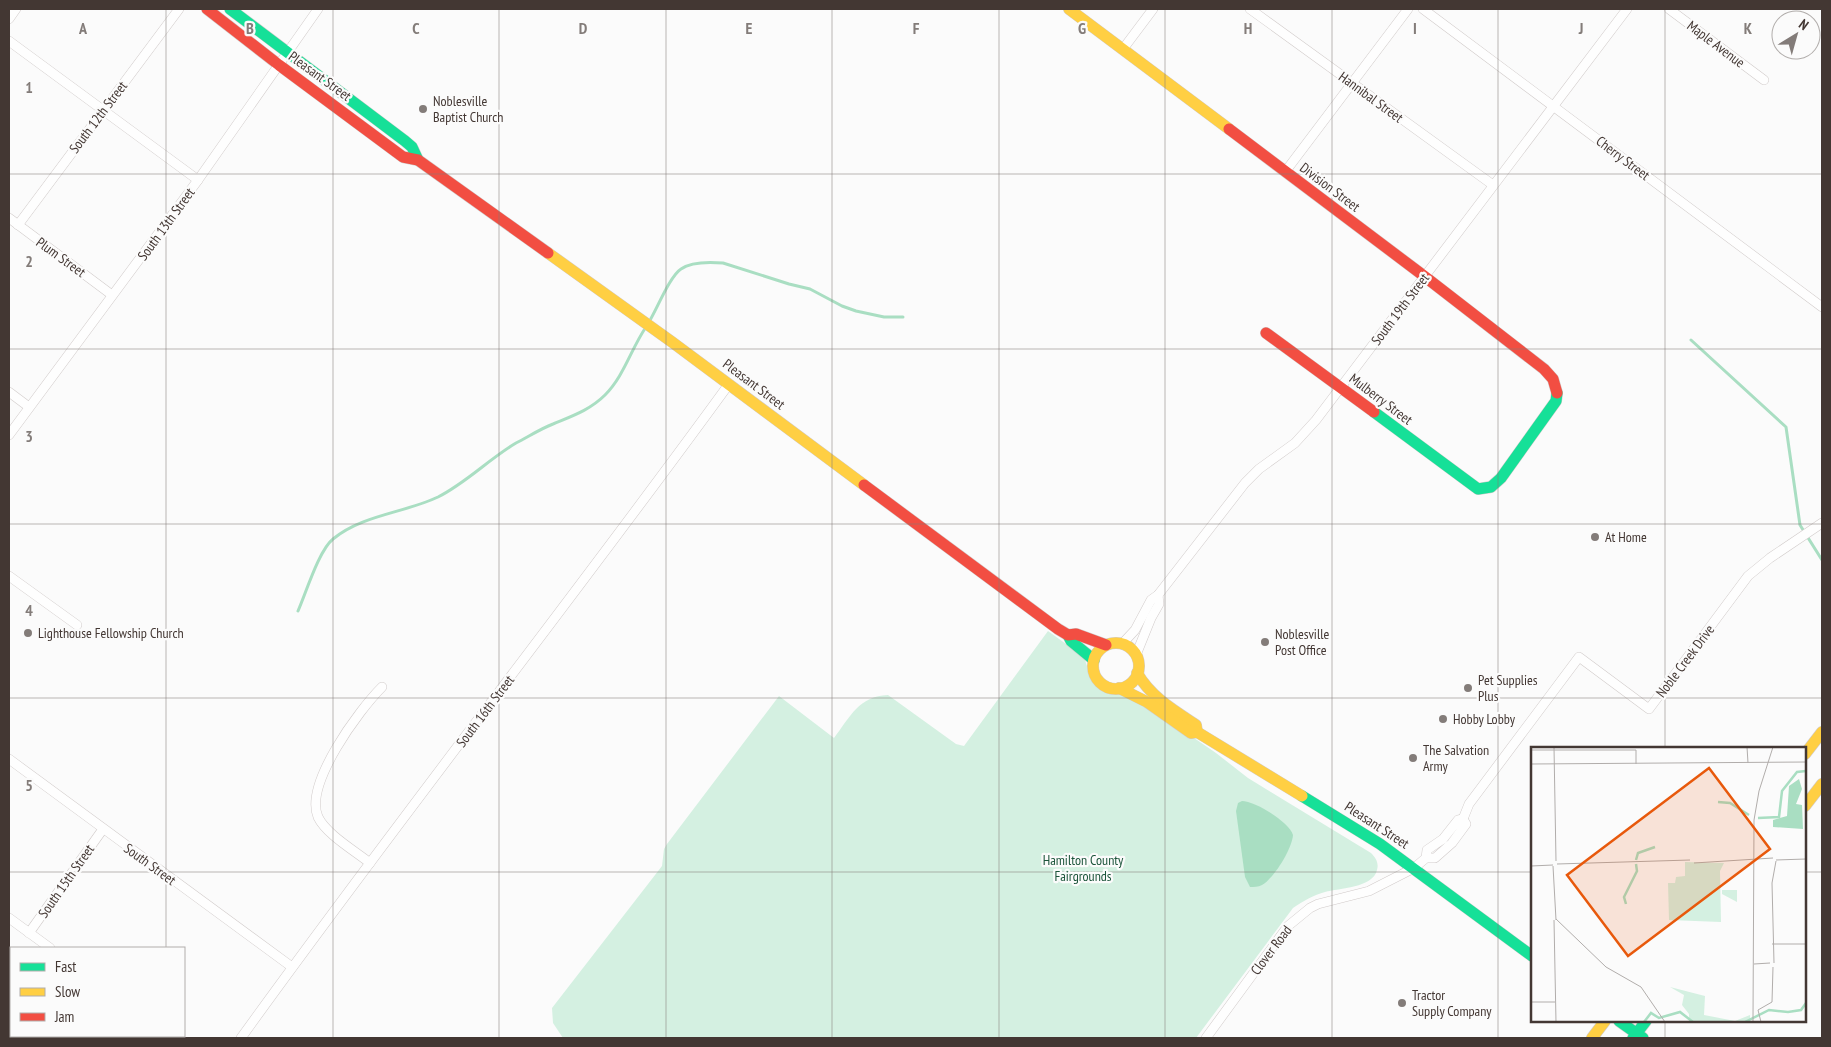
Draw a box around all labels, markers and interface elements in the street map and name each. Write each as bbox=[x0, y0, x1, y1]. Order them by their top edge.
north arrow bbox=[1771, 10, 1821, 60]
text: N bbox=[1795, 15, 1812, 34]
street label: Maple Avenue bbox=[1684, 16, 1749, 72]
text: A bbox=[78, 18, 88, 38]
text: B bbox=[246, 18, 254, 38]
text: C bbox=[412, 18, 420, 38]
text: D bbox=[579, 18, 588, 38]
text: E bbox=[746, 18, 753, 38]
text: F bbox=[913, 18, 920, 38]
text: G bbox=[1078, 18, 1086, 38]
text: H bbox=[1244, 18, 1252, 38]
text: I bbox=[1413, 18, 1417, 38]
text: J bbox=[1578, 18, 1583, 38]
text: K bbox=[1744, 18, 1753, 38]
street label: Pleasant Street bbox=[285, 47, 355, 105]
street label: Hannibal Street bbox=[1335, 68, 1407, 127]
text: 1 bbox=[25, 77, 33, 97]
street label: South 12th Street bbox=[65, 77, 131, 157]
place label: Noblesville Baptist Church bbox=[433, 92, 503, 126]
marker: Noblesville Baptist Church bbox=[417, 103, 429, 115]
street label: Cherry Street bbox=[1592, 132, 1654, 184]
street label: Division Street bbox=[1296, 159, 1364, 216]
street label: South 13th Street bbox=[134, 184, 199, 264]
street label: Plum Street bbox=[33, 233, 89, 281]
text: 2 bbox=[25, 251, 33, 271]
street label: South 19th Street bbox=[1367, 269, 1433, 349]
street label: Pleasant Street bbox=[719, 355, 789, 413]
street label: Mulberry Street bbox=[1346, 369, 1416, 429]
text: 3 bbox=[25, 426, 33, 446]
place label: At Home bbox=[1605, 528, 1647, 546]
marker: At Home bbox=[1589, 531, 1601, 543]
text: 4 bbox=[25, 600, 33, 620]
street label: Noble Creek Drive bbox=[1652, 621, 1718, 701]
place label: Lighthouse Fellowship Church bbox=[38, 624, 184, 642]
place label: Noblesville Post Office bbox=[1275, 625, 1329, 659]
marker: Lighthouse Fellowship Church bbox=[22, 627, 34, 639]
marker: Noblesville Post Office bbox=[1259, 636, 1271, 648]
street label: South 16th Street bbox=[452, 671, 518, 751]
place label: Pet Supplies Plus bbox=[1478, 671, 1538, 705]
marker: Pet Supplies Plus bbox=[1462, 682, 1474, 694]
place label: Hobby Lobby bbox=[1453, 710, 1516, 728]
marker: Hobby Lobby bbox=[1437, 713, 1449, 725]
place label: The Salvation Army bbox=[1423, 741, 1489, 775]
inset map bbox=[1531, 747, 1806, 1022]
marker: The Salvation Army bbox=[1407, 752, 1419, 764]
text: 5 bbox=[25, 775, 33, 795]
street label: Pleasant Street bbox=[1341, 798, 1413, 853]
street label: South Street bbox=[120, 839, 180, 889]
street label: South 15th Street bbox=[34, 841, 98, 921]
park label: Hamilton County Fairgrounds bbox=[1043, 851, 1124, 885]
street label: Clover Road bbox=[1247, 922, 1295, 978]
legend bbox=[10, 947, 185, 1037]
text: Fast bbox=[55, 957, 76, 976]
text: Slow bbox=[55, 982, 80, 1001]
place label: Tractor Supply Company bbox=[1412, 986, 1492, 1020]
marker: Tractor Supply Company bbox=[1396, 997, 1408, 1009]
text: Jam bbox=[54, 1007, 74, 1026]

